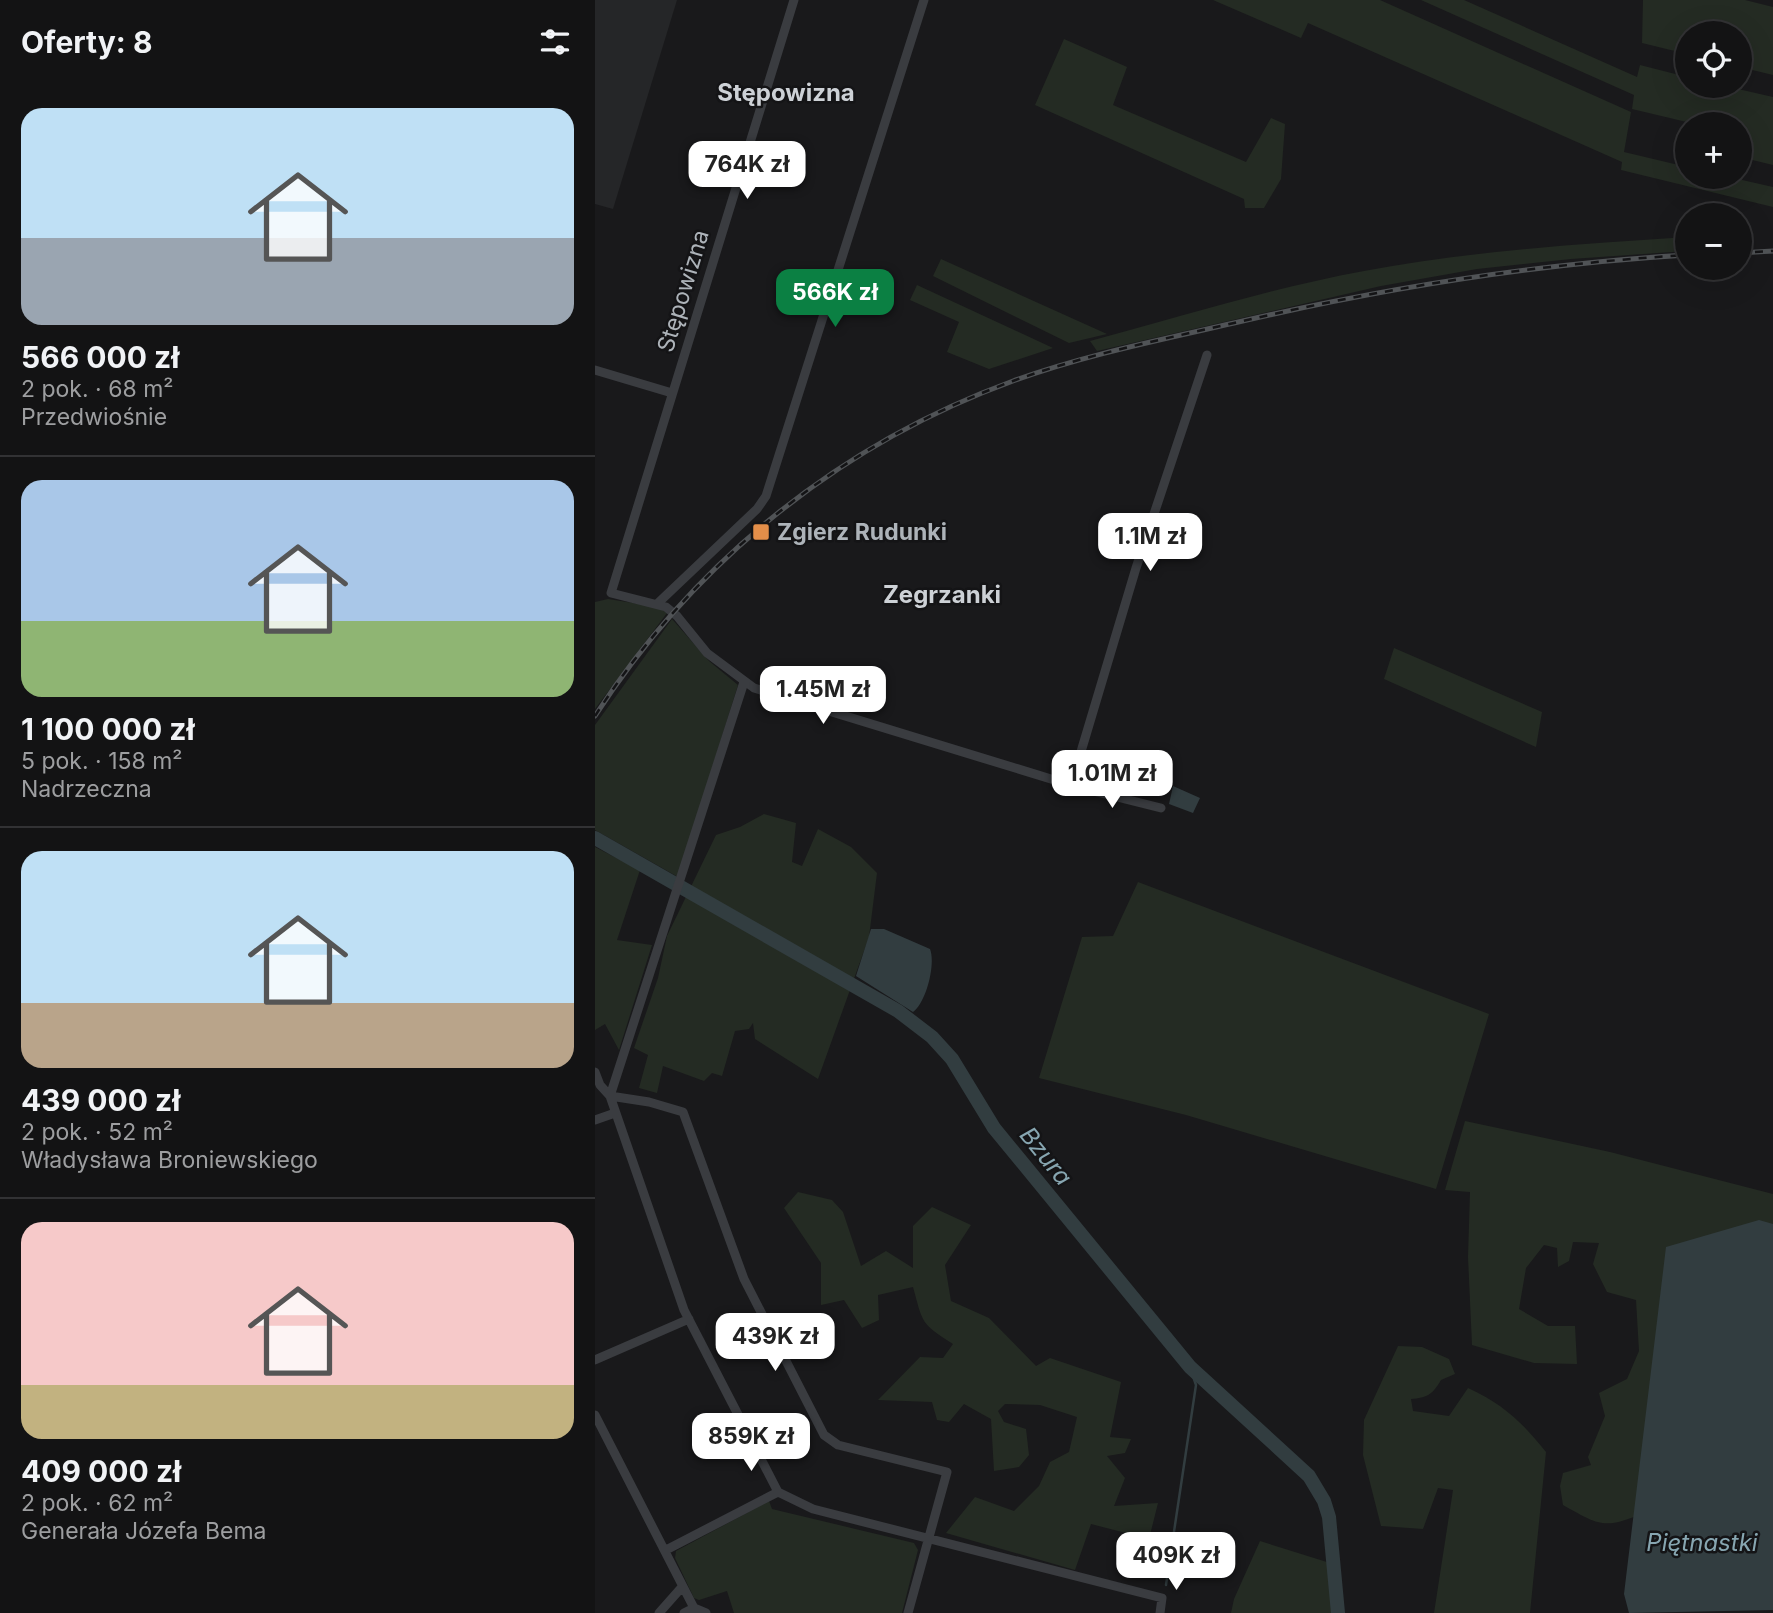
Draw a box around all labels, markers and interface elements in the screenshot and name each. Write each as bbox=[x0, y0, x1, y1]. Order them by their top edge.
map controls bbox=[1675, 21, 1752, 280]
button: locate bbox=[1675, 21, 1752, 98]
icon: filters bbox=[536, 23, 574, 61]
text: Oferty: 8 bbox=[21, 24, 152, 60]
district label: Stępowizna bbox=[717, 78, 855, 107]
button: + bbox=[1675, 112, 1752, 189]
pin: 764K zł bbox=[682, 142, 812, 201]
text: 764K zł bbox=[705, 150, 789, 178]
icon: home bbox=[235, 154, 361, 280]
button: − bbox=[1675, 203, 1752, 280]
street label: Stępowizna bbox=[651, 226, 715, 356]
pin: 566K zł bbox=[770, 270, 900, 329]
text: 566K zł bbox=[792, 278, 878, 306]
text: 566 000 zł bbox=[21, 339, 179, 375]
text: 2 pok. · 68 m² bbox=[21, 375, 173, 403]
text: Przedwiośnie bbox=[21, 403, 167, 431]
pin: 1.1M zł bbox=[1085, 514, 1215, 573]
place label: Zgierz Rudunki bbox=[777, 518, 947, 546]
marker: Zgierz Rudunki bbox=[751, 522, 771, 542]
text: 1.1M zł bbox=[1114, 522, 1186, 550]
icon: home bbox=[235, 526, 361, 652]
district label: Zegrzanki bbox=[883, 580, 1001, 609]
pin: 1.45M zł bbox=[751, 666, 895, 726]
text: 1.45M zł bbox=[776, 675, 870, 703]
text: 1 100 000 zł bbox=[21, 711, 195, 747]
text: 5 pok. · 158 m² bbox=[21, 747, 182, 775]
pin: 1.01M zł bbox=[1040, 750, 1184, 810]
text: 1.01M zł bbox=[1068, 759, 1156, 787]
text: Nadrzeczna bbox=[21, 775, 152, 803]
icon: home bbox=[235, 897, 361, 1023]
text: 439 000 zł bbox=[21, 1082, 180, 1118]
text: 2 pok. · 52 m² bbox=[21, 1118, 173, 1146]
water label: Bzura bbox=[1014, 1121, 1078, 1191]
text: Władysława Broniewskiego bbox=[21, 1146, 318, 1174]
icon: home bbox=[235, 1268, 361, 1394]
pin: 439K zł bbox=[710, 1314, 840, 1373]
text: 439K zł bbox=[732, 1322, 818, 1350]
pin: 859K zł bbox=[686, 1414, 816, 1473]
text: 859K zł bbox=[708, 1422, 794, 1450]
text: 409 000 zł bbox=[21, 1453, 181, 1489]
text: 2 pok. · 62 m² bbox=[21, 1489, 173, 1517]
text: Generała Józefa Bema bbox=[21, 1517, 267, 1545]
water label: Piętnastki bbox=[1646, 1528, 1759, 1557]
pin: 409K zł bbox=[1111, 1532, 1241, 1592]
text: 409K zł bbox=[1132, 1541, 1220, 1569]

